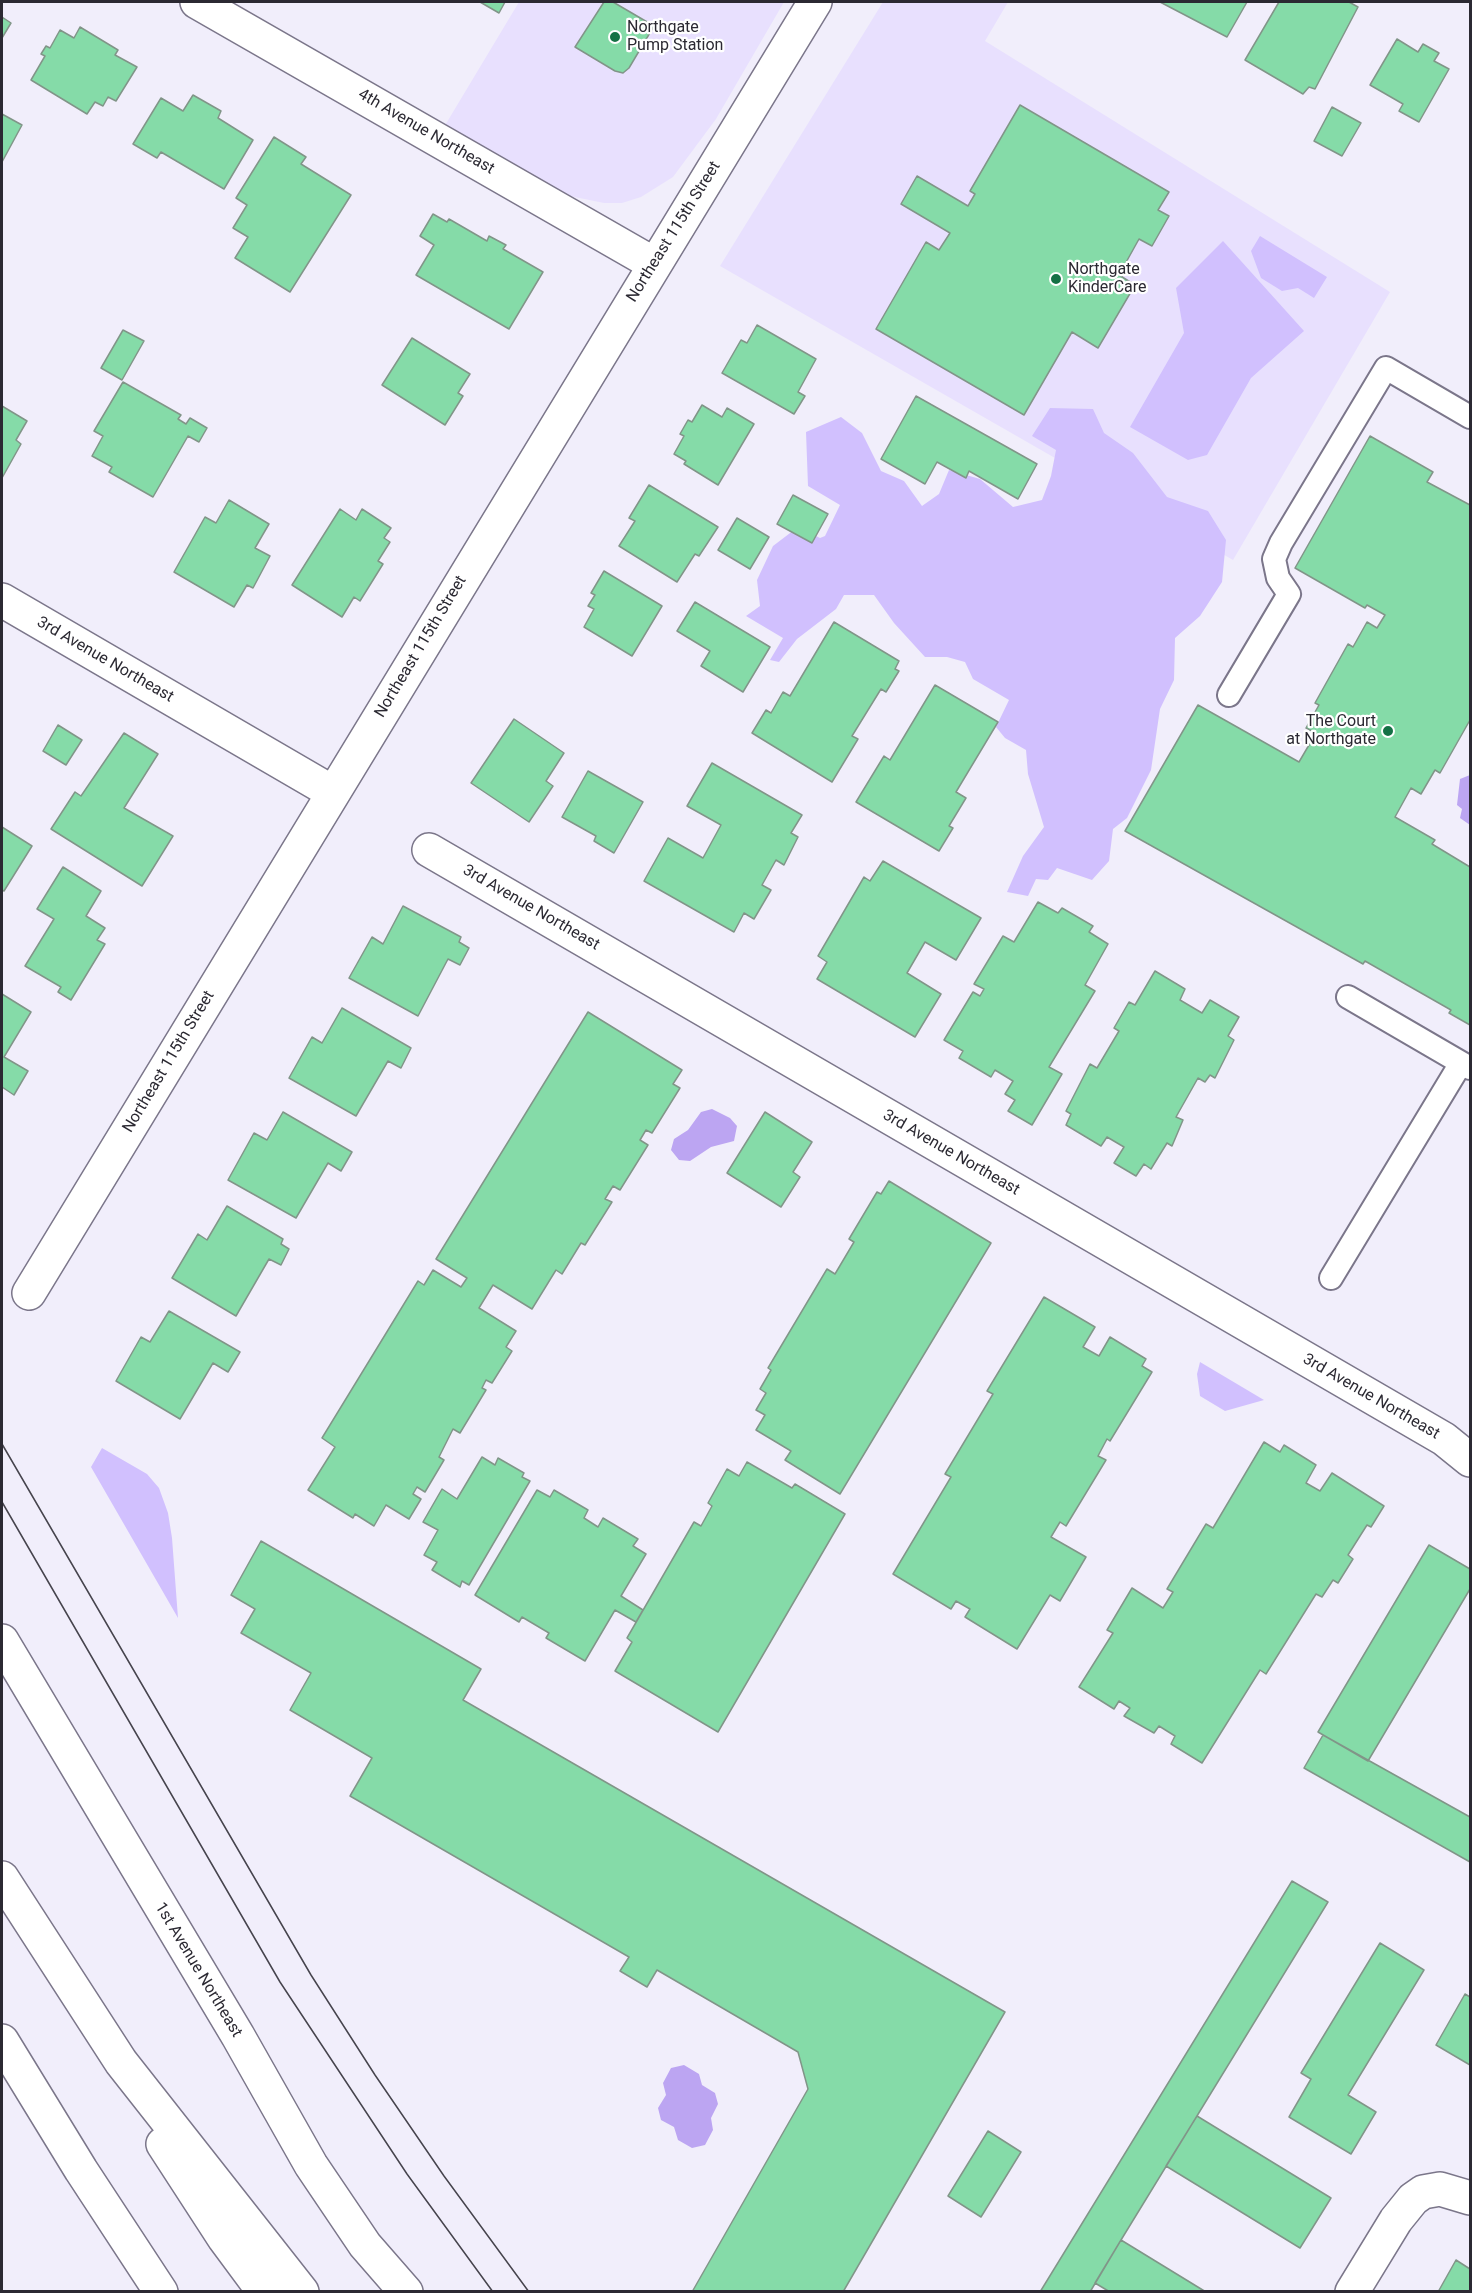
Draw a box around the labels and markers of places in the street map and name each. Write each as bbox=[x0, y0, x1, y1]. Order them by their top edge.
place label: Northgate Pump Station bbox=[627, 18, 723, 56]
marker: Northgate Pump Station bbox=[608, 30, 622, 44]
place label: Northgate KinderCare bbox=[1068, 260, 1147, 298]
marker: Northgate KinderCare bbox=[1049, 272, 1063, 286]
place label: The Court at Northgate bbox=[1286, 712, 1376, 750]
marker: The Court at Northgate bbox=[1381, 724, 1395, 738]

